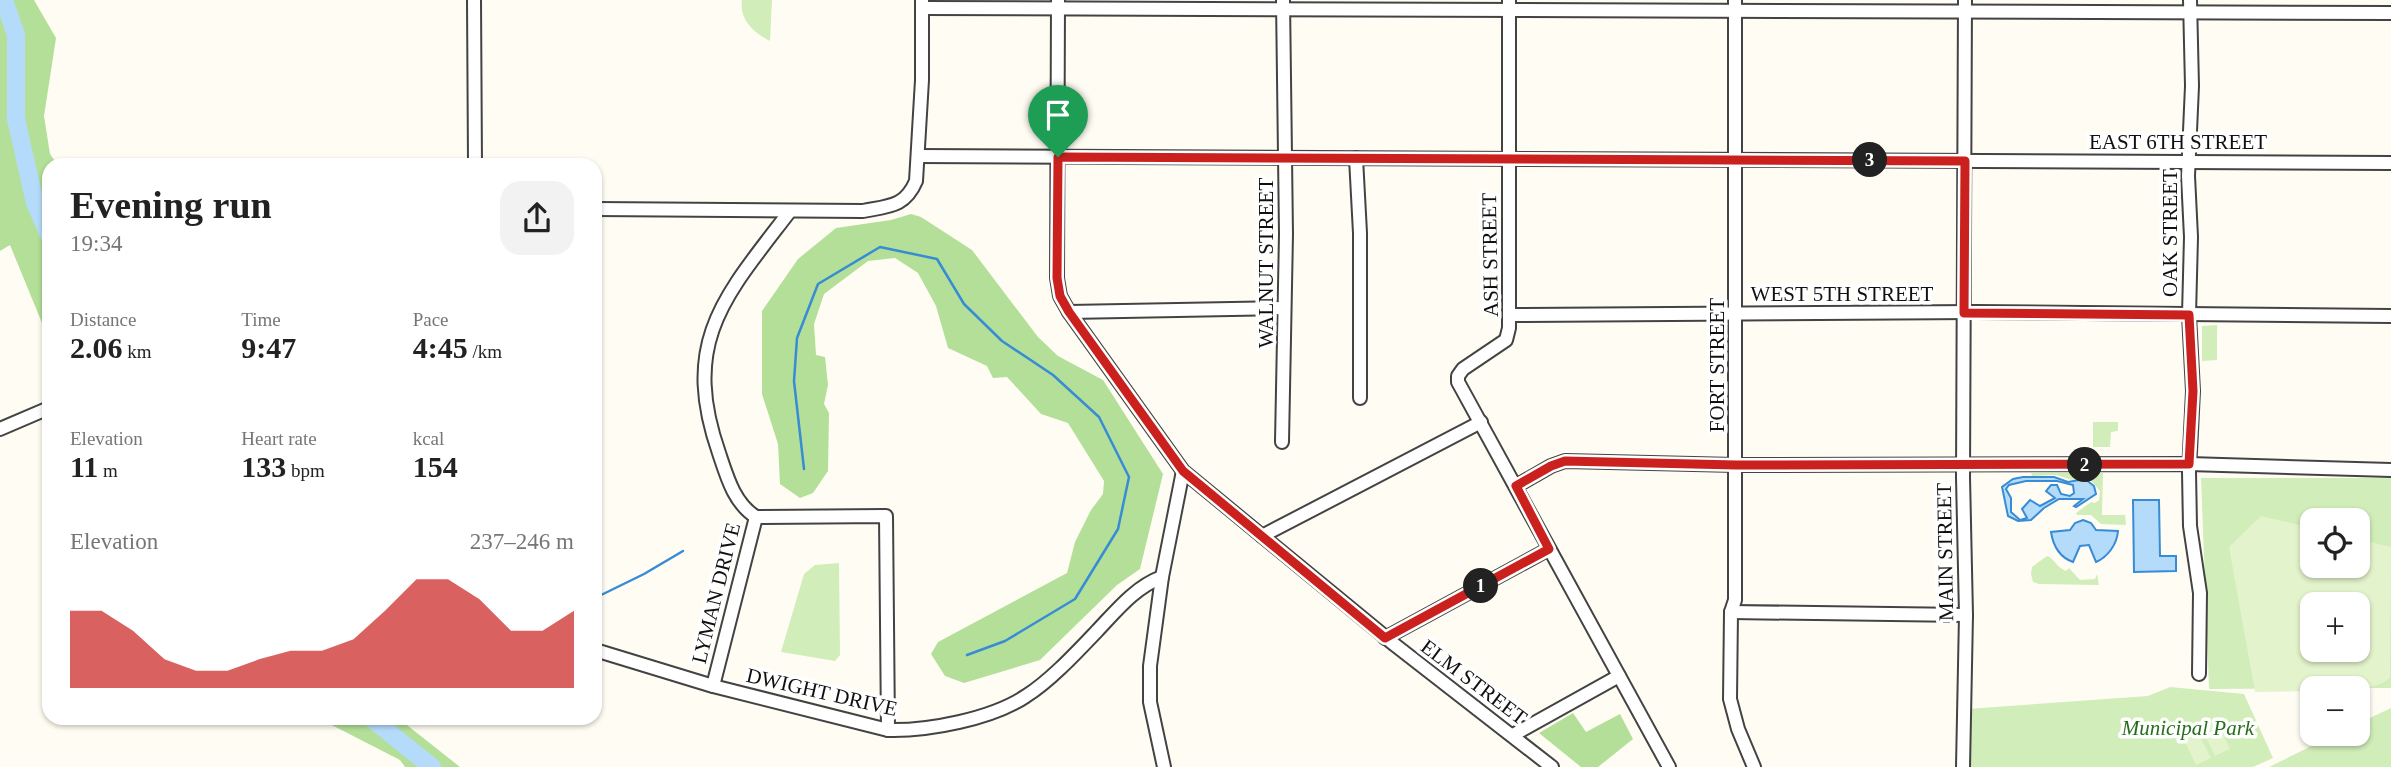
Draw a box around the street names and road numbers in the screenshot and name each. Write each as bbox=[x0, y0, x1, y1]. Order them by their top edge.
street label: EAST 6TH STREET bbox=[2089, 130, 2267, 154]
street label: OAK STREET bbox=[2158, 169, 2182, 297]
street label: WALNUT STREET bbox=[1254, 178, 1278, 348]
street label: ASH STREET bbox=[1477, 193, 1503, 317]
street label: WEST 5TH STREET bbox=[1751, 282, 1934, 306]
street label: FORT STREET bbox=[1705, 298, 1729, 432]
street label: MAIN STREET bbox=[1932, 483, 1958, 621]
street label: LYMAN DRIVE bbox=[687, 520, 745, 666]
street label: ELM STREET bbox=[1416, 634, 1532, 730]
street label: DWIGHT DRIVE bbox=[744, 663, 900, 721]

